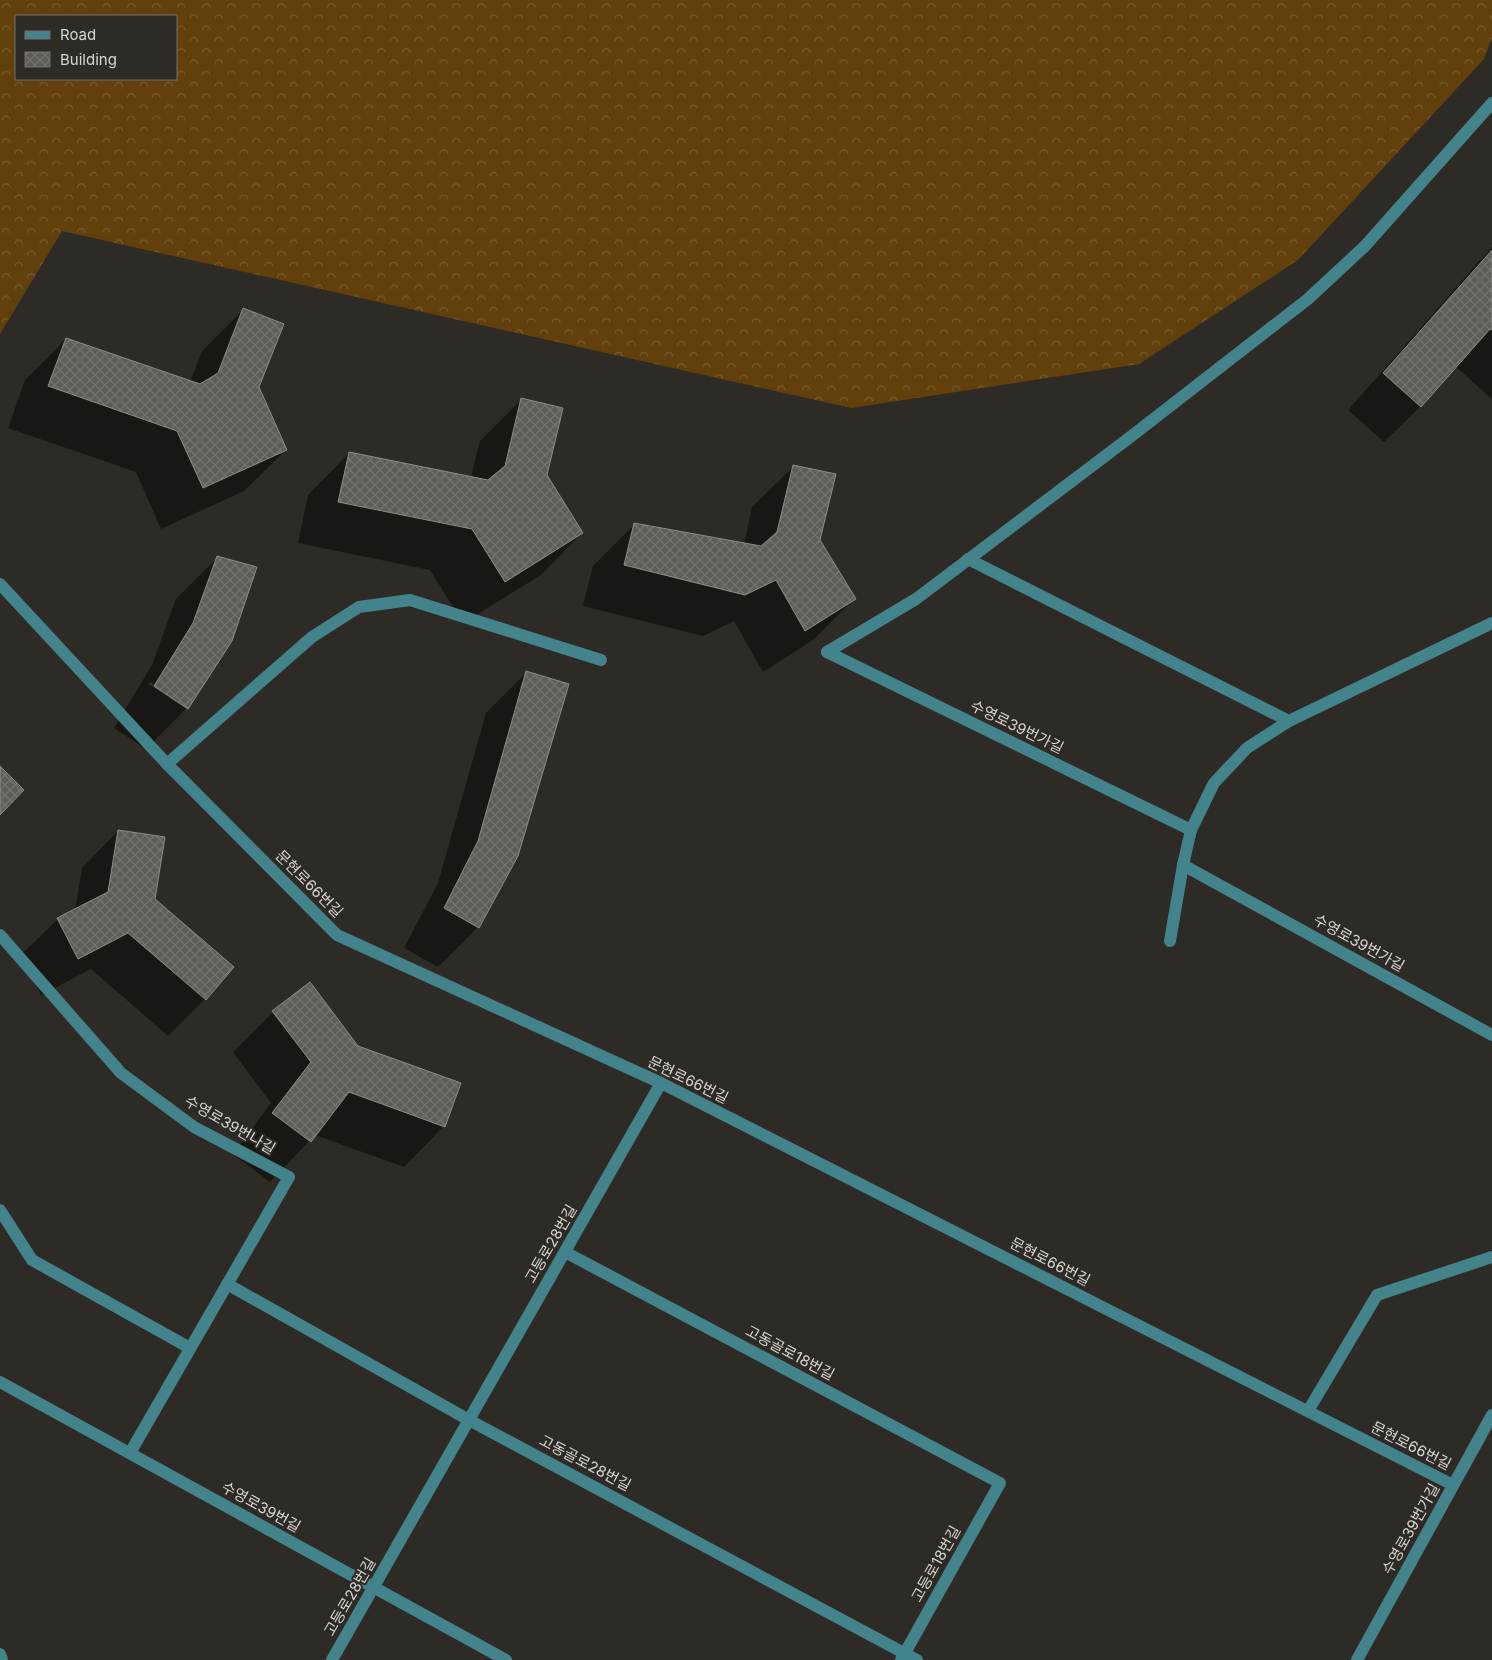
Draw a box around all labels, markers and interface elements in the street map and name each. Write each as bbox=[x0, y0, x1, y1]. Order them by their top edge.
legend bbox=[15, 15, 178, 80]
text: Road bbox=[60, 25, 96, 44]
text: Building bbox=[60, 50, 117, 69]
street label: 수영로39번가길 bbox=[967, 696, 1067, 757]
street label: 문현로66번길 bbox=[272, 846, 347, 921]
street label: 수영로39번가길 bbox=[1310, 910, 1408, 975]
street label: 문현로66번길 bbox=[645, 1052, 732, 1107]
street label: 수영로39번나길 bbox=[182, 1091, 279, 1158]
street label: 고등로28번길 bbox=[520, 1201, 581, 1286]
street label: 문현로66번길 bbox=[1007, 1233, 1094, 1290]
street label: 고동골로18번길 bbox=[742, 1321, 838, 1384]
street label: 문현로66번길 bbox=[1368, 1417, 1455, 1474]
street label: 고동골로28번길 bbox=[536, 1430, 634, 1495]
street label: 수영로39번길 bbox=[218, 1477, 304, 1536]
street label: 수영로39번가길 bbox=[1378, 1480, 1443, 1578]
street label: 고등로18번길 bbox=[907, 1522, 964, 1605]
street label: 고등로28번길 bbox=[319, 1554, 380, 1639]

